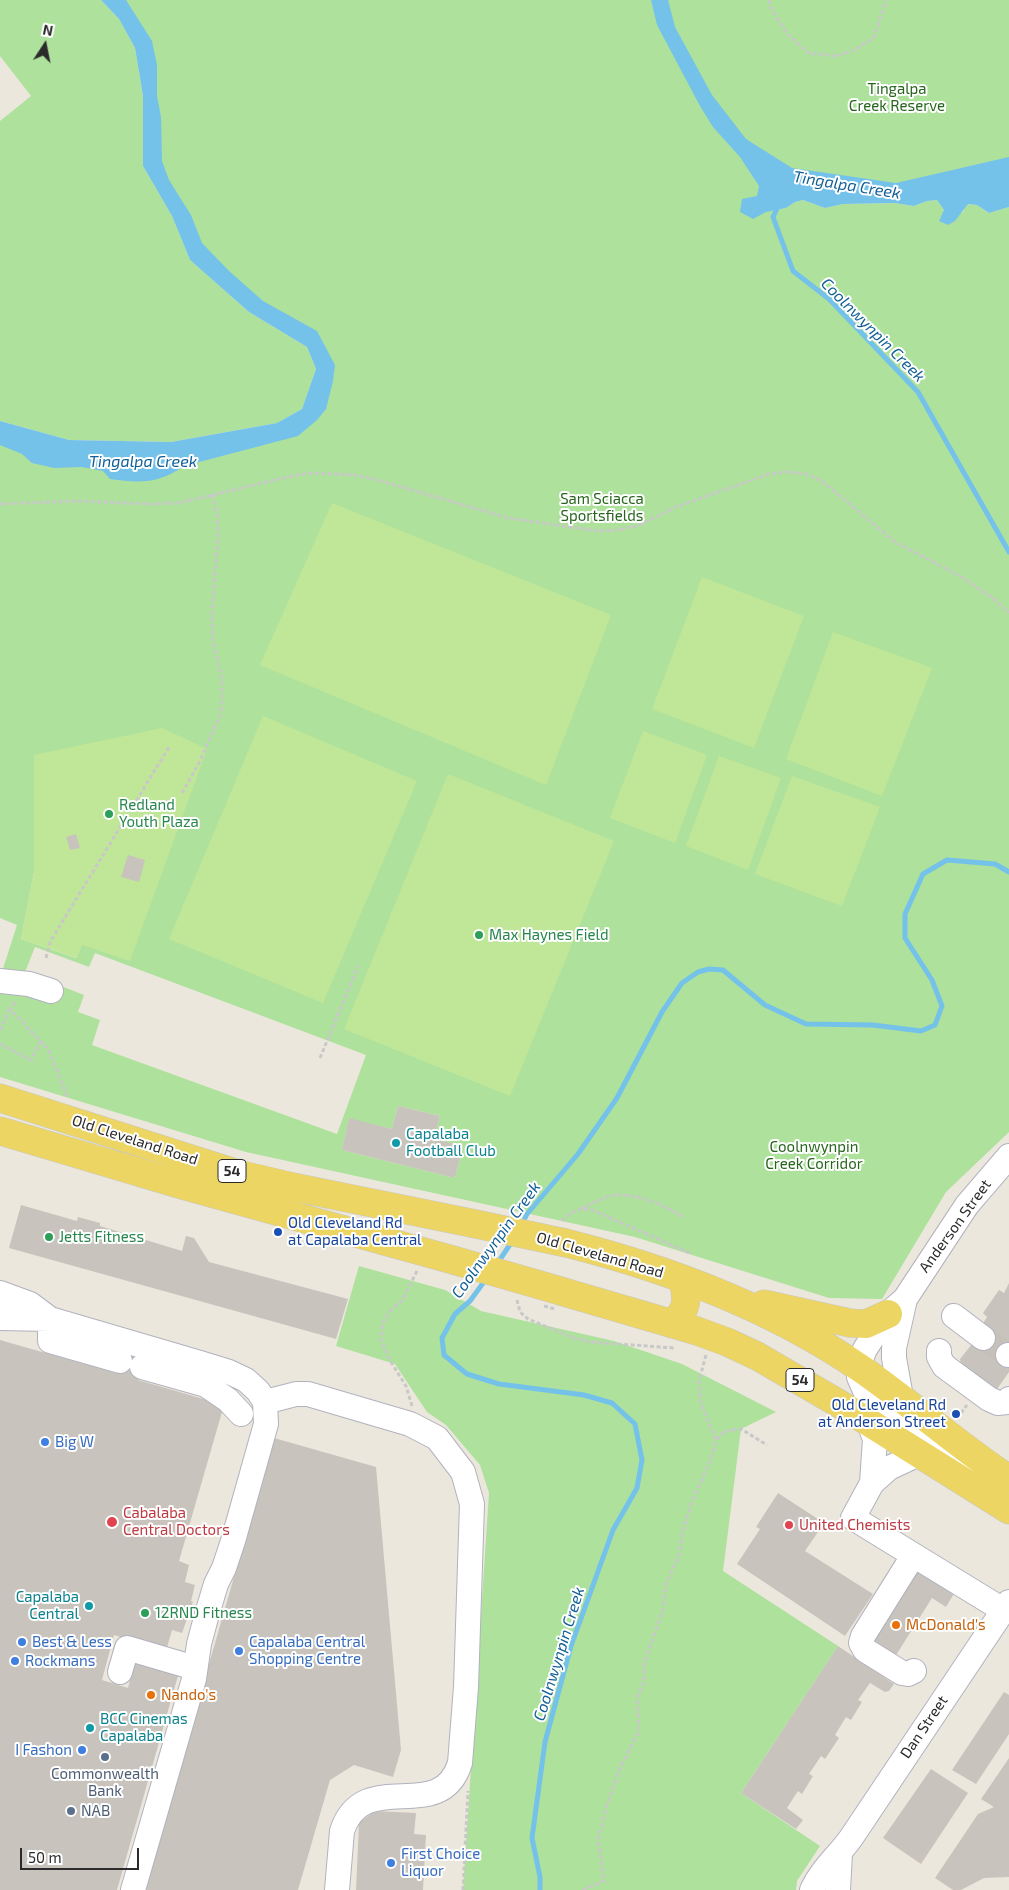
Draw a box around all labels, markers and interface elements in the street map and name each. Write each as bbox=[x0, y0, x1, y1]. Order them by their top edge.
north arrow bbox=[20, 20, 70, 70]
text: N bbox=[41, 20, 55, 39]
park label: Tingalpa Creek Reserve bbox=[849, 80, 945, 115]
water label: Tingalpa Creek bbox=[792, 167, 902, 203]
water label: Coolnwynpin Creek bbox=[817, 274, 929, 386]
water label: Tingalpa Creek bbox=[89, 452, 197, 472]
park label: Sam Sciacca Sportsfields bbox=[560, 490, 644, 525]
place label: Redland Youth Plaza bbox=[119, 796, 199, 831]
marker: Redland Youth Plaza bbox=[103, 808, 115, 820]
place label: Max Haynes Field bbox=[489, 926, 608, 944]
marker: Max Haynes Field bbox=[473, 929, 485, 941]
street label: Old Cleveland Road bbox=[70, 1111, 200, 1169]
place label: Capalaba Football Club bbox=[406, 1125, 496, 1160]
marker: Capalaba Football Club bbox=[390, 1137, 402, 1149]
park label: Coolnwynpin Creek Corridor bbox=[765, 1138, 863, 1173]
road number: 54 bbox=[218, 1160, 246, 1182]
street label: Anderson Street bbox=[915, 1176, 995, 1276]
water label: Coolnwynpin Creek bbox=[447, 1178, 545, 1302]
place label: Old Cleveland Rd at Capalaba Central bbox=[288, 1214, 422, 1249]
marker: Old Cleveland Rd at Capalaba Central bbox=[272, 1226, 284, 1238]
place label: Jetts Fitness bbox=[59, 1228, 144, 1246]
street label: Old Cleveland Road bbox=[534, 1228, 666, 1282]
marker: Jetts Fitness bbox=[43, 1231, 55, 1243]
road number: 54 bbox=[786, 1368, 814, 1392]
place label: Old Cleveland Rd at Anderson Street bbox=[818, 1396, 946, 1431]
marker: Old Cleveland Rd at Anderson Street bbox=[950, 1408, 962, 1420]
place label: Big W bbox=[55, 1433, 94, 1451]
marker: Big W bbox=[39, 1436, 51, 1448]
place label: Cabalaba Central Doctors bbox=[123, 1504, 230, 1539]
marker: Cabalaba Central Doctors bbox=[105, 1515, 119, 1529]
place label: United Chemists bbox=[799, 1516, 910, 1534]
marker: United Chemists bbox=[783, 1519, 795, 1531]
water label: Coolnwynpin Creek bbox=[529, 1585, 589, 1723]
place label: Capalaba Central bbox=[16, 1588, 79, 1623]
marker: Capalaba Central bbox=[83, 1600, 95, 1612]
place label: 12RND Fitness bbox=[155, 1604, 252, 1622]
marker: 12RND Fitness bbox=[139, 1607, 151, 1619]
place label: McDonald's bbox=[906, 1616, 986, 1634]
marker: McDonald's bbox=[890, 1619, 902, 1631]
place label: Best & Less bbox=[32, 1633, 112, 1651]
place label: Capalaba Central Shopping Centre bbox=[249, 1633, 365, 1668]
marker: Best & Less bbox=[16, 1636, 28, 1648]
marker: Capalaba Central Shopping Centre bbox=[233, 1645, 245, 1657]
place label: Rockmans bbox=[25, 1652, 95, 1670]
marker: Rockmans bbox=[9, 1655, 21, 1667]
place label: Nando's bbox=[161, 1686, 216, 1704]
marker: Nando's bbox=[145, 1689, 157, 1701]
street label: Dan Street bbox=[896, 1692, 952, 1762]
place label: BCC Cinemas Capalaba bbox=[100, 1710, 188, 1745]
marker: BCC Cinemas Capalaba bbox=[84, 1722, 96, 1734]
place label: I Fashon bbox=[15, 1741, 72, 1759]
marker: I Fashon bbox=[76, 1744, 88, 1756]
marker: Commonwealth Bank bbox=[99, 1751, 111, 1763]
place label: Commonwealth Bank bbox=[51, 1765, 159, 1800]
place label: NAB bbox=[81, 1802, 110, 1820]
marker: NAB bbox=[65, 1805, 77, 1817]
scale bar bbox=[22, 1838, 141, 1870]
place label: First Choice Liquor bbox=[401, 1845, 480, 1880]
text: 50 m bbox=[28, 1848, 62, 1866]
marker: First Choice Liquor bbox=[385, 1857, 397, 1869]

